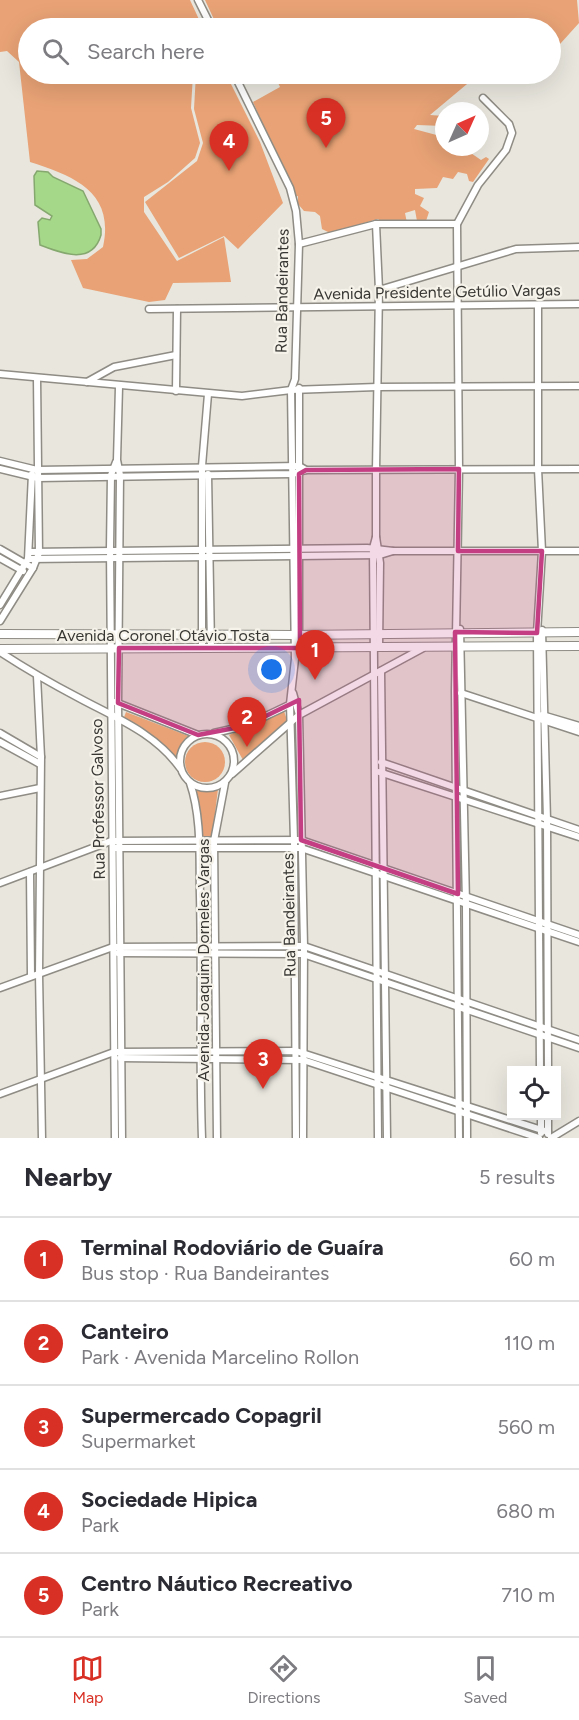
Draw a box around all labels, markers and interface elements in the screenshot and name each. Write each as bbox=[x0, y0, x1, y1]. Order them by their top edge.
search box bbox=[18, 18, 561, 84]
icon: search bbox=[39, 35, 72, 68]
text: Search here bbox=[87, 38, 205, 65]
pin: 5 bbox=[306, 98, 346, 148]
north arrow bbox=[435, 102, 489, 156]
pin: 4 bbox=[210, 122, 248, 171]
street label: Rua Bandeirantes bbox=[271, 229, 293, 353]
street label: Avenida Presidente Getúlio Vargas bbox=[313, 280, 561, 304]
street label: Avenida Coronel Otávio Tosta bbox=[57, 626, 269, 645]
pin: 1 bbox=[296, 630, 334, 680]
your location bbox=[257, 655, 286, 684]
pin: 2 bbox=[228, 698, 266, 747]
street label: Rua Professor Galvoso bbox=[87, 718, 109, 880]
street label: Avenida Joaquim Dorneles Vargas bbox=[194, 839, 213, 1081]
street label: Rua Bandeirantes bbox=[278, 853, 300, 977]
pin: 3 bbox=[244, 1040, 282, 1089]
map controls bbox=[507, 1066, 561, 1120]
button: locate bbox=[507, 1066, 561, 1120]
text: Nearby bbox=[24, 1161, 112, 1193]
text: 5 results bbox=[479, 1165, 555, 1189]
text: Terminal Rodoviário de Guaíra bbox=[81, 1234, 384, 1261]
text: 1 bbox=[39, 1247, 48, 1271]
text: 60 m bbox=[509, 1247, 555, 1271]
text: Bus stop · Rua Bandeirantes bbox=[81, 1261, 329, 1285]
text: Canteiro bbox=[81, 1318, 169, 1345]
text: 2 bbox=[38, 1331, 49, 1355]
text: 110 m bbox=[504, 1331, 555, 1355]
text: Park · Avenida Marcelino Rollon bbox=[81, 1345, 359, 1369]
text: Supermercado Copagril bbox=[81, 1402, 322, 1429]
text: 3 bbox=[38, 1415, 49, 1439]
text: 560 m bbox=[497, 1415, 555, 1439]
text: Supermarket bbox=[81, 1429, 196, 1453]
text: Sociedade Hipica bbox=[81, 1486, 257, 1513]
text: 4 bbox=[37, 1499, 50, 1523]
text: 680 m bbox=[497, 1499, 555, 1523]
text: Park bbox=[81, 1513, 119, 1537]
text: Centro Náutico Recreativo bbox=[81, 1570, 353, 1597]
text: 5 bbox=[38, 1583, 49, 1607]
text: 710 m bbox=[501, 1583, 555, 1607]
text: Park bbox=[81, 1597, 119, 1621]
tab: Map bbox=[71, 1652, 104, 1707]
tab: Directions bbox=[247, 1652, 320, 1707]
tab: Saved bbox=[463, 1652, 508, 1707]

